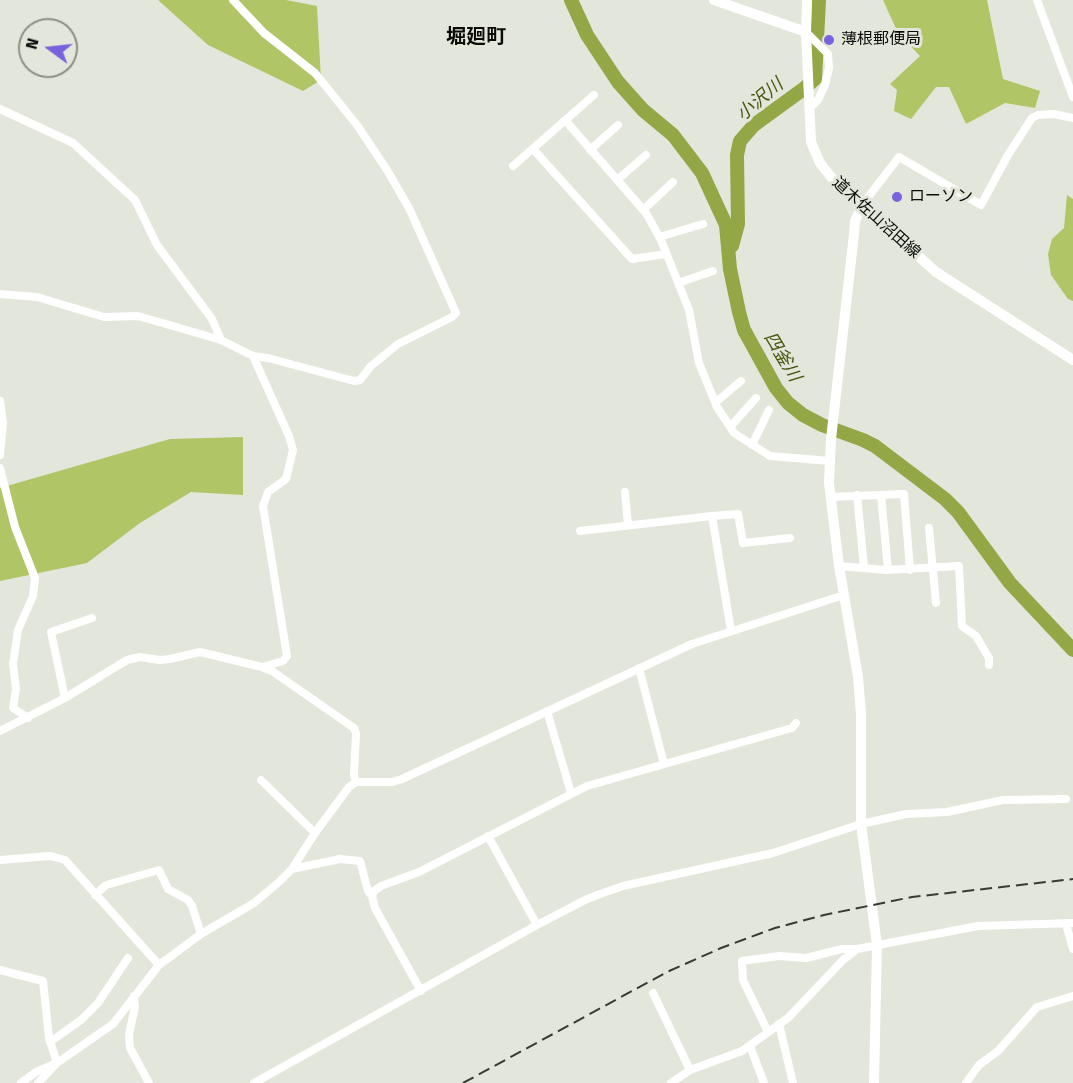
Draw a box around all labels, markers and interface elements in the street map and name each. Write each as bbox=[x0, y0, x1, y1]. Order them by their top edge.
north arrow bbox=[18, 18, 78, 78]
district label: 堀廻町 bbox=[446, 25, 506, 49]
place label: 薄根郵便局 bbox=[841, 30, 921, 50]
marker: 薄根郵便局 bbox=[822, 33, 836, 47]
text: N bbox=[22, 36, 43, 51]
water label: 小沢川 bbox=[732, 74, 788, 126]
street label: 道木佐山沼田線 bbox=[828, 173, 924, 263]
place label: ローソン bbox=[909, 187, 973, 207]
marker: ローソン bbox=[890, 190, 904, 204]
water label: 四釜川 bbox=[759, 328, 805, 386]

